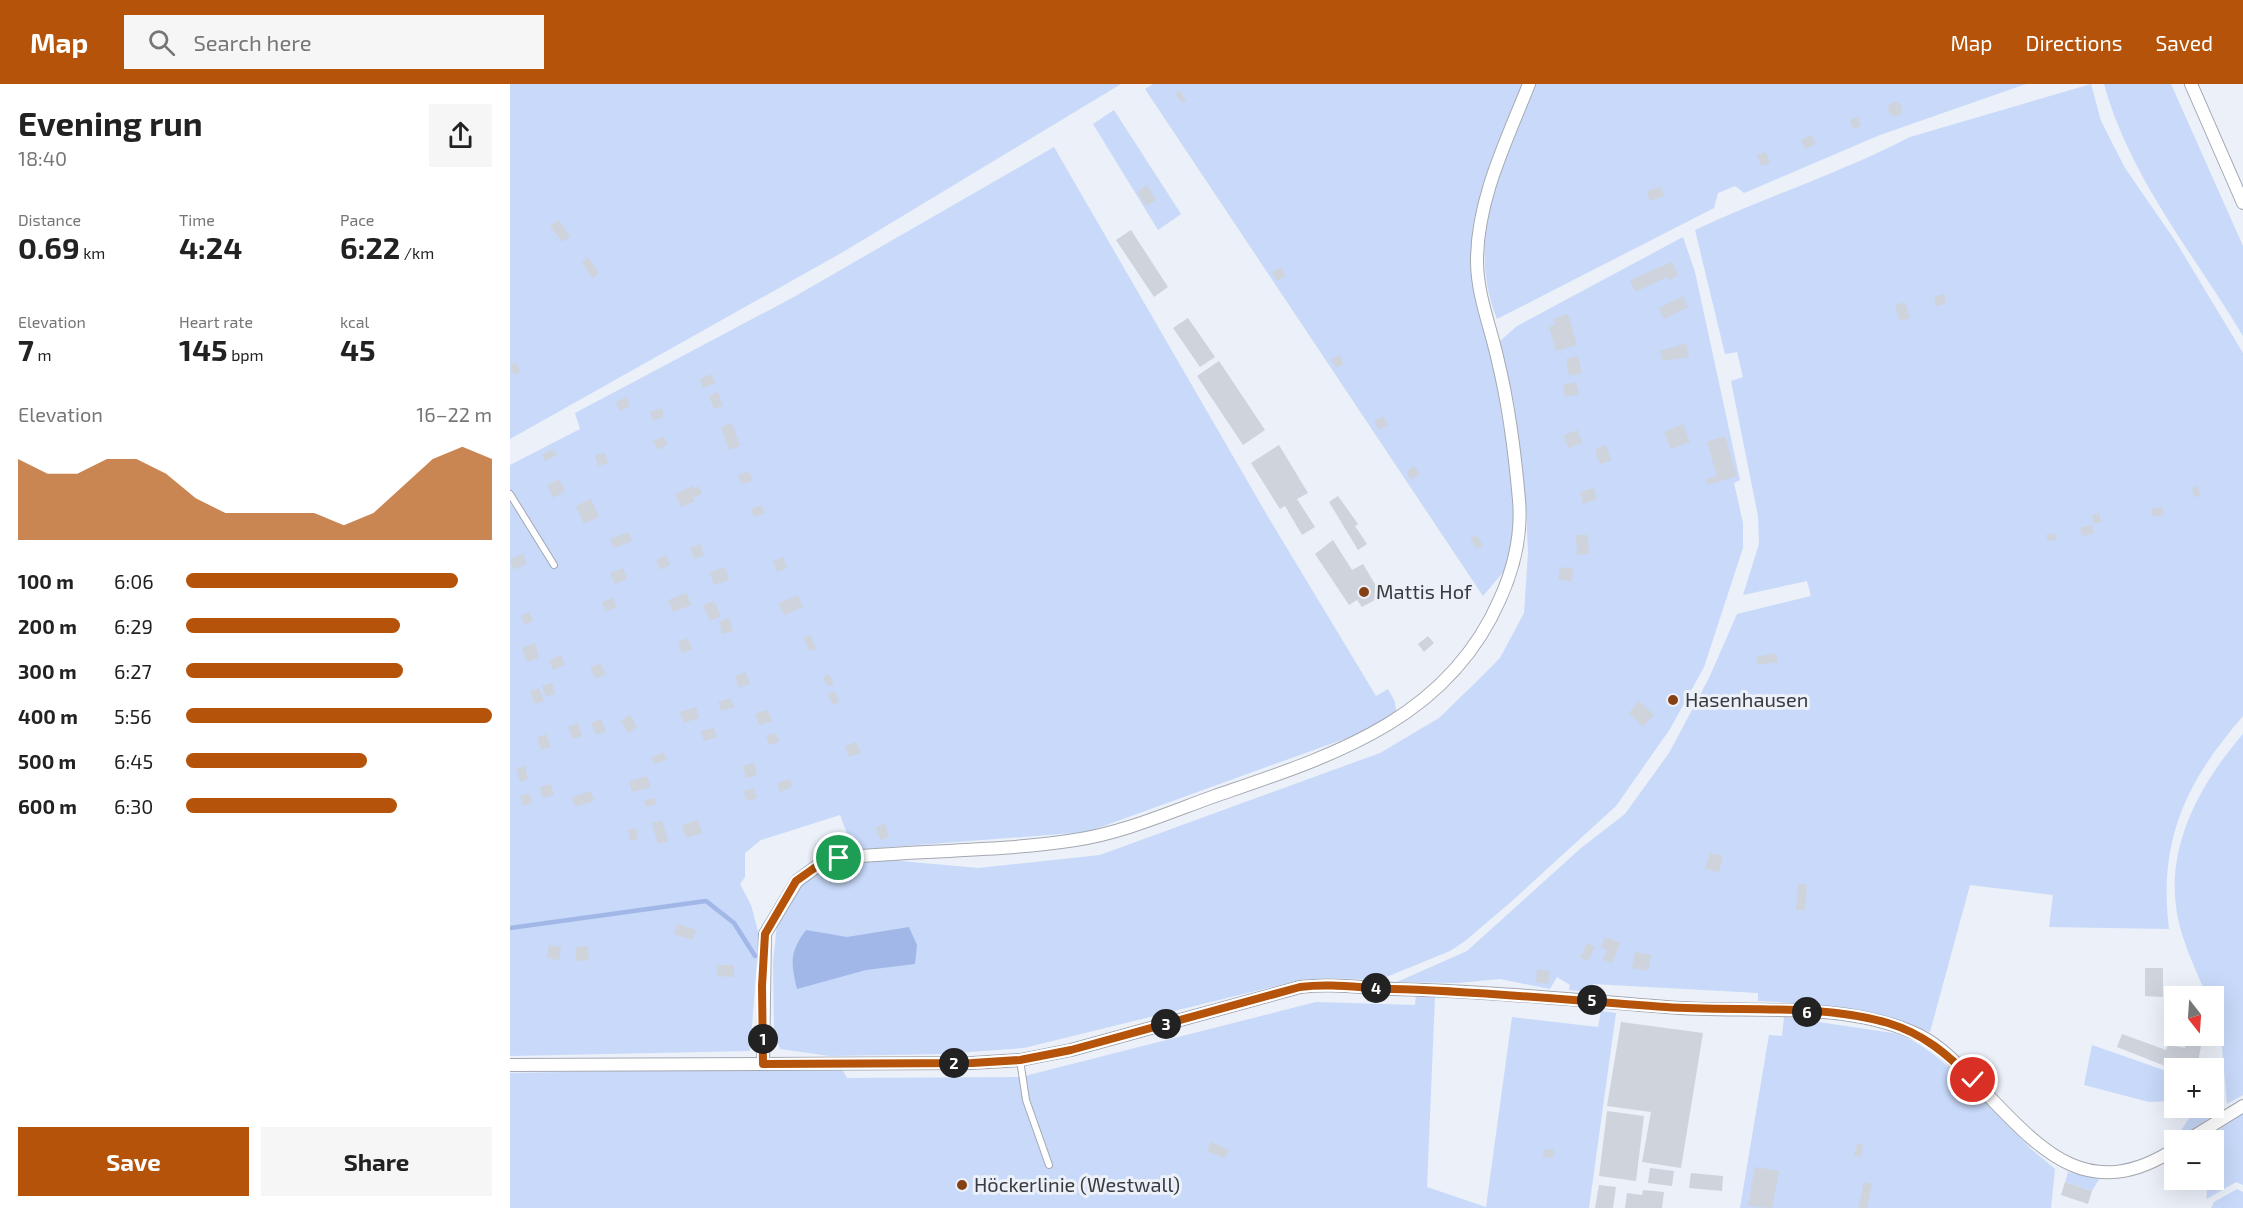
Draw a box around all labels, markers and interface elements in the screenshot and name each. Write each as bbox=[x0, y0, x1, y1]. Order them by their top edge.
search box bbox=[124, 15, 544, 69]
text: Map bbox=[30, 25, 88, 59]
icon: search bbox=[145, 26, 178, 59]
text: Search here bbox=[193, 29, 312, 55]
text: Map bbox=[1950, 30, 1993, 55]
text: Directions bbox=[2026, 30, 2122, 55]
text: Saved bbox=[2155, 30, 2213, 55]
text: Evening run bbox=[18, 103, 203, 143]
button: share bbox=[429, 104, 492, 167]
text: 18:40 bbox=[18, 146, 67, 170]
text: Distance bbox=[18, 210, 81, 229]
text: Time bbox=[179, 210, 215, 229]
text: Pace bbox=[340, 210, 374, 229]
text: 0.69 bbox=[18, 229, 80, 265]
text: 4:24 bbox=[179, 229, 242, 265]
text: 6:22 bbox=[340, 229, 400, 265]
text: km bbox=[80, 243, 105, 262]
text: /km bbox=[400, 243, 434, 262]
text: Elevation bbox=[18, 312, 86, 331]
text: Heart rate bbox=[179, 312, 253, 331]
text: kcal bbox=[340, 312, 369, 331]
text: 7 bbox=[18, 331, 34, 367]
text: 145 bbox=[179, 331, 228, 367]
text: 45 bbox=[340, 331, 376, 367]
text: m bbox=[34, 345, 51, 364]
text: bpm bbox=[228, 345, 264, 364]
text: Elevation bbox=[18, 402, 103, 426]
text: 16–22 m bbox=[416, 402, 492, 426]
text: 100 m bbox=[18, 569, 74, 593]
text: 6:06 bbox=[114, 569, 154, 593]
place label: Mattis Hof bbox=[1376, 579, 1472, 603]
marker: Mattis Hof bbox=[1357, 585, 1371, 599]
text: 200 m bbox=[18, 614, 77, 638]
text: 6:29 bbox=[114, 614, 153, 638]
text: 300 m bbox=[18, 659, 77, 683]
text: 6:27 bbox=[114, 659, 152, 683]
place label: Hasenhausen bbox=[1685, 687, 1808, 711]
marker: Hasenhausen bbox=[1666, 693, 1680, 707]
text: 400 m bbox=[18, 704, 78, 728]
text: 5:56 bbox=[114, 704, 152, 728]
text: 500 m bbox=[18, 749, 76, 773]
text: 6:45 bbox=[114, 749, 153, 773]
text: 600 m bbox=[18, 794, 77, 818]
text: 6:30 bbox=[114, 794, 153, 818]
pin bbox=[813, 832, 864, 883]
icon: arrive bbox=[822, 841, 855, 874]
pin: 4 bbox=[1361, 973, 1391, 1003]
text: 4 bbox=[1371, 978, 1381, 997]
pin: 5 bbox=[1577, 985, 1607, 1015]
north arrow bbox=[2164, 986, 2224, 1046]
map controls bbox=[2164, 986, 2224, 1190]
text: 5 bbox=[1588, 990, 1596, 1009]
pin: 6 bbox=[1792, 997, 1822, 1027]
text: 6 bbox=[1802, 1002, 1812, 1021]
pin: 3 bbox=[1151, 1009, 1181, 1039]
text: 3 bbox=[1161, 1014, 1171, 1033]
pin: 1 bbox=[748, 1024, 778, 1054]
text: 1 bbox=[760, 1029, 766, 1048]
pin: 2 bbox=[939, 1048, 969, 1078]
text: 2 bbox=[949, 1053, 959, 1072]
pin bbox=[1947, 1054, 1998, 1105]
button: + bbox=[2164, 1058, 2224, 1118]
icon: check bbox=[1956, 1063, 1989, 1096]
button: Save bbox=[18, 1127, 249, 1196]
button: Share bbox=[261, 1127, 492, 1196]
button: − bbox=[2164, 1130, 2224, 1190]
place label: Höckerlinie (Westwall) bbox=[974, 1172, 1180, 1196]
marker: Höckerlinie (Westwall) bbox=[955, 1178, 969, 1192]

